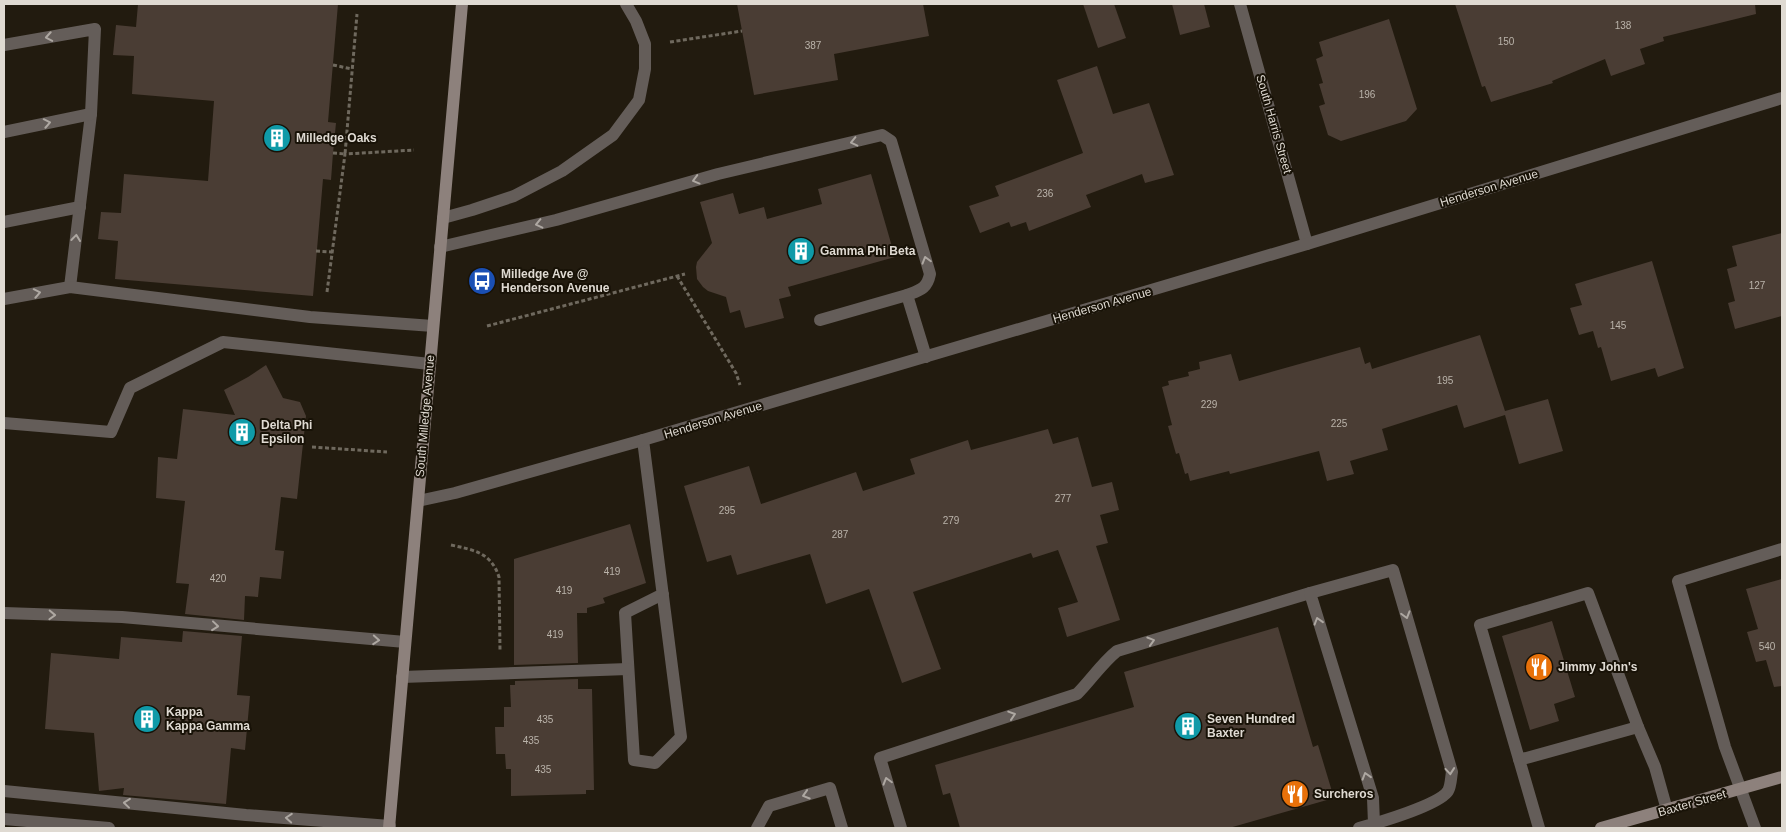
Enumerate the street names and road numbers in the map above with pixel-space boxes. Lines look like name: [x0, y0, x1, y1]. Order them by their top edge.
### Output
street label: South Harris Street: [1253, 73, 1295, 176]
street label: Henderson Avenue: [1438, 166, 1540, 210]
street label: Henderson Avenue: [1051, 284, 1153, 326]
street label: South Milledge Avenue: [413, 354, 437, 478]
street label: Henderson Avenue: [662, 398, 764, 442]
street label: Baxter Street: [1656, 786, 1728, 819]

